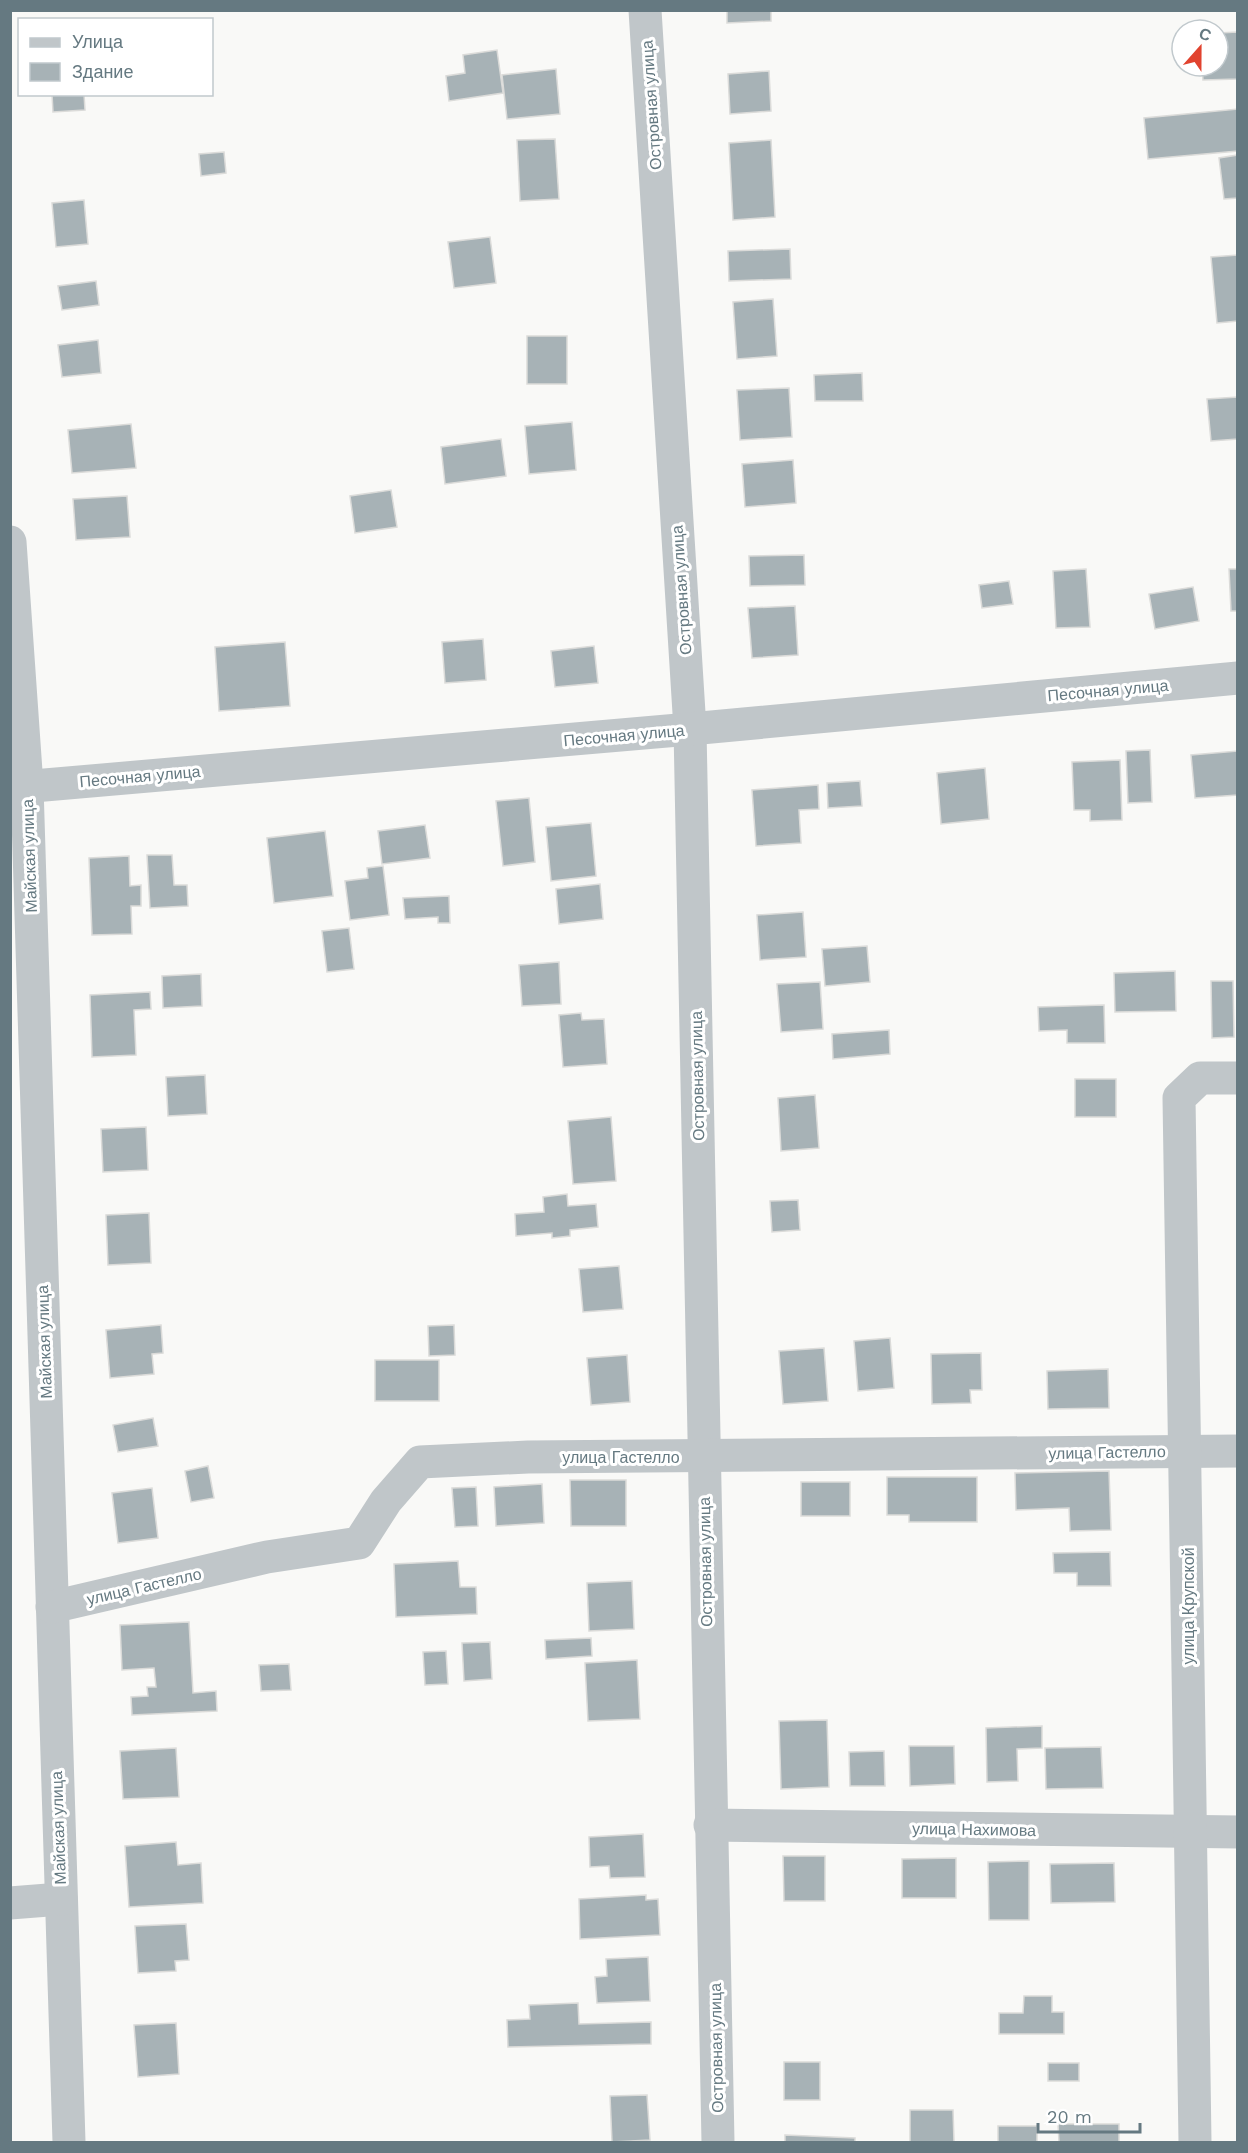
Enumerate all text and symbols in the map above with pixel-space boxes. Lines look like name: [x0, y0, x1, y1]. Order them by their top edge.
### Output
legend: [18, 18, 213, 96]
north arrow: [1170, 18, 1230, 78]
text: С: [1196, 24, 1214, 46]
text: Улица: [72, 31, 124, 52]
street label: Островная улица: [637, 39, 666, 170]
text: Здание: [72, 61, 133, 82]
street label: Островная улица: [667, 524, 696, 655]
street label: Песочная улица: [1047, 676, 1169, 705]
street label: Песочная улица: [563, 721, 685, 750]
street label: Песочная улица: [79, 762, 201, 791]
street label: Майская улица: [18, 799, 41, 913]
street label: Островная улица: [687, 1011, 708, 1141]
street label: Майская улица: [33, 1285, 56, 1399]
street label: улица Гастелло: [1048, 1442, 1166, 1463]
street label: улица Гастелло: [562, 1448, 680, 1467]
street label: Островная улица: [695, 1497, 716, 1627]
street label: улица Крупской: [1179, 1547, 1198, 1665]
street label: улица Гастелло: [85, 1564, 204, 1609]
street label: Майская улица: [47, 1771, 70, 1885]
street label: улица Нахимова: [912, 1819, 1036, 1840]
street label: Островная улица: [706, 1983, 727, 2113]
scale bar: [1038, 2096, 1140, 2134]
text: 20 m: [1047, 2106, 1092, 2127]

